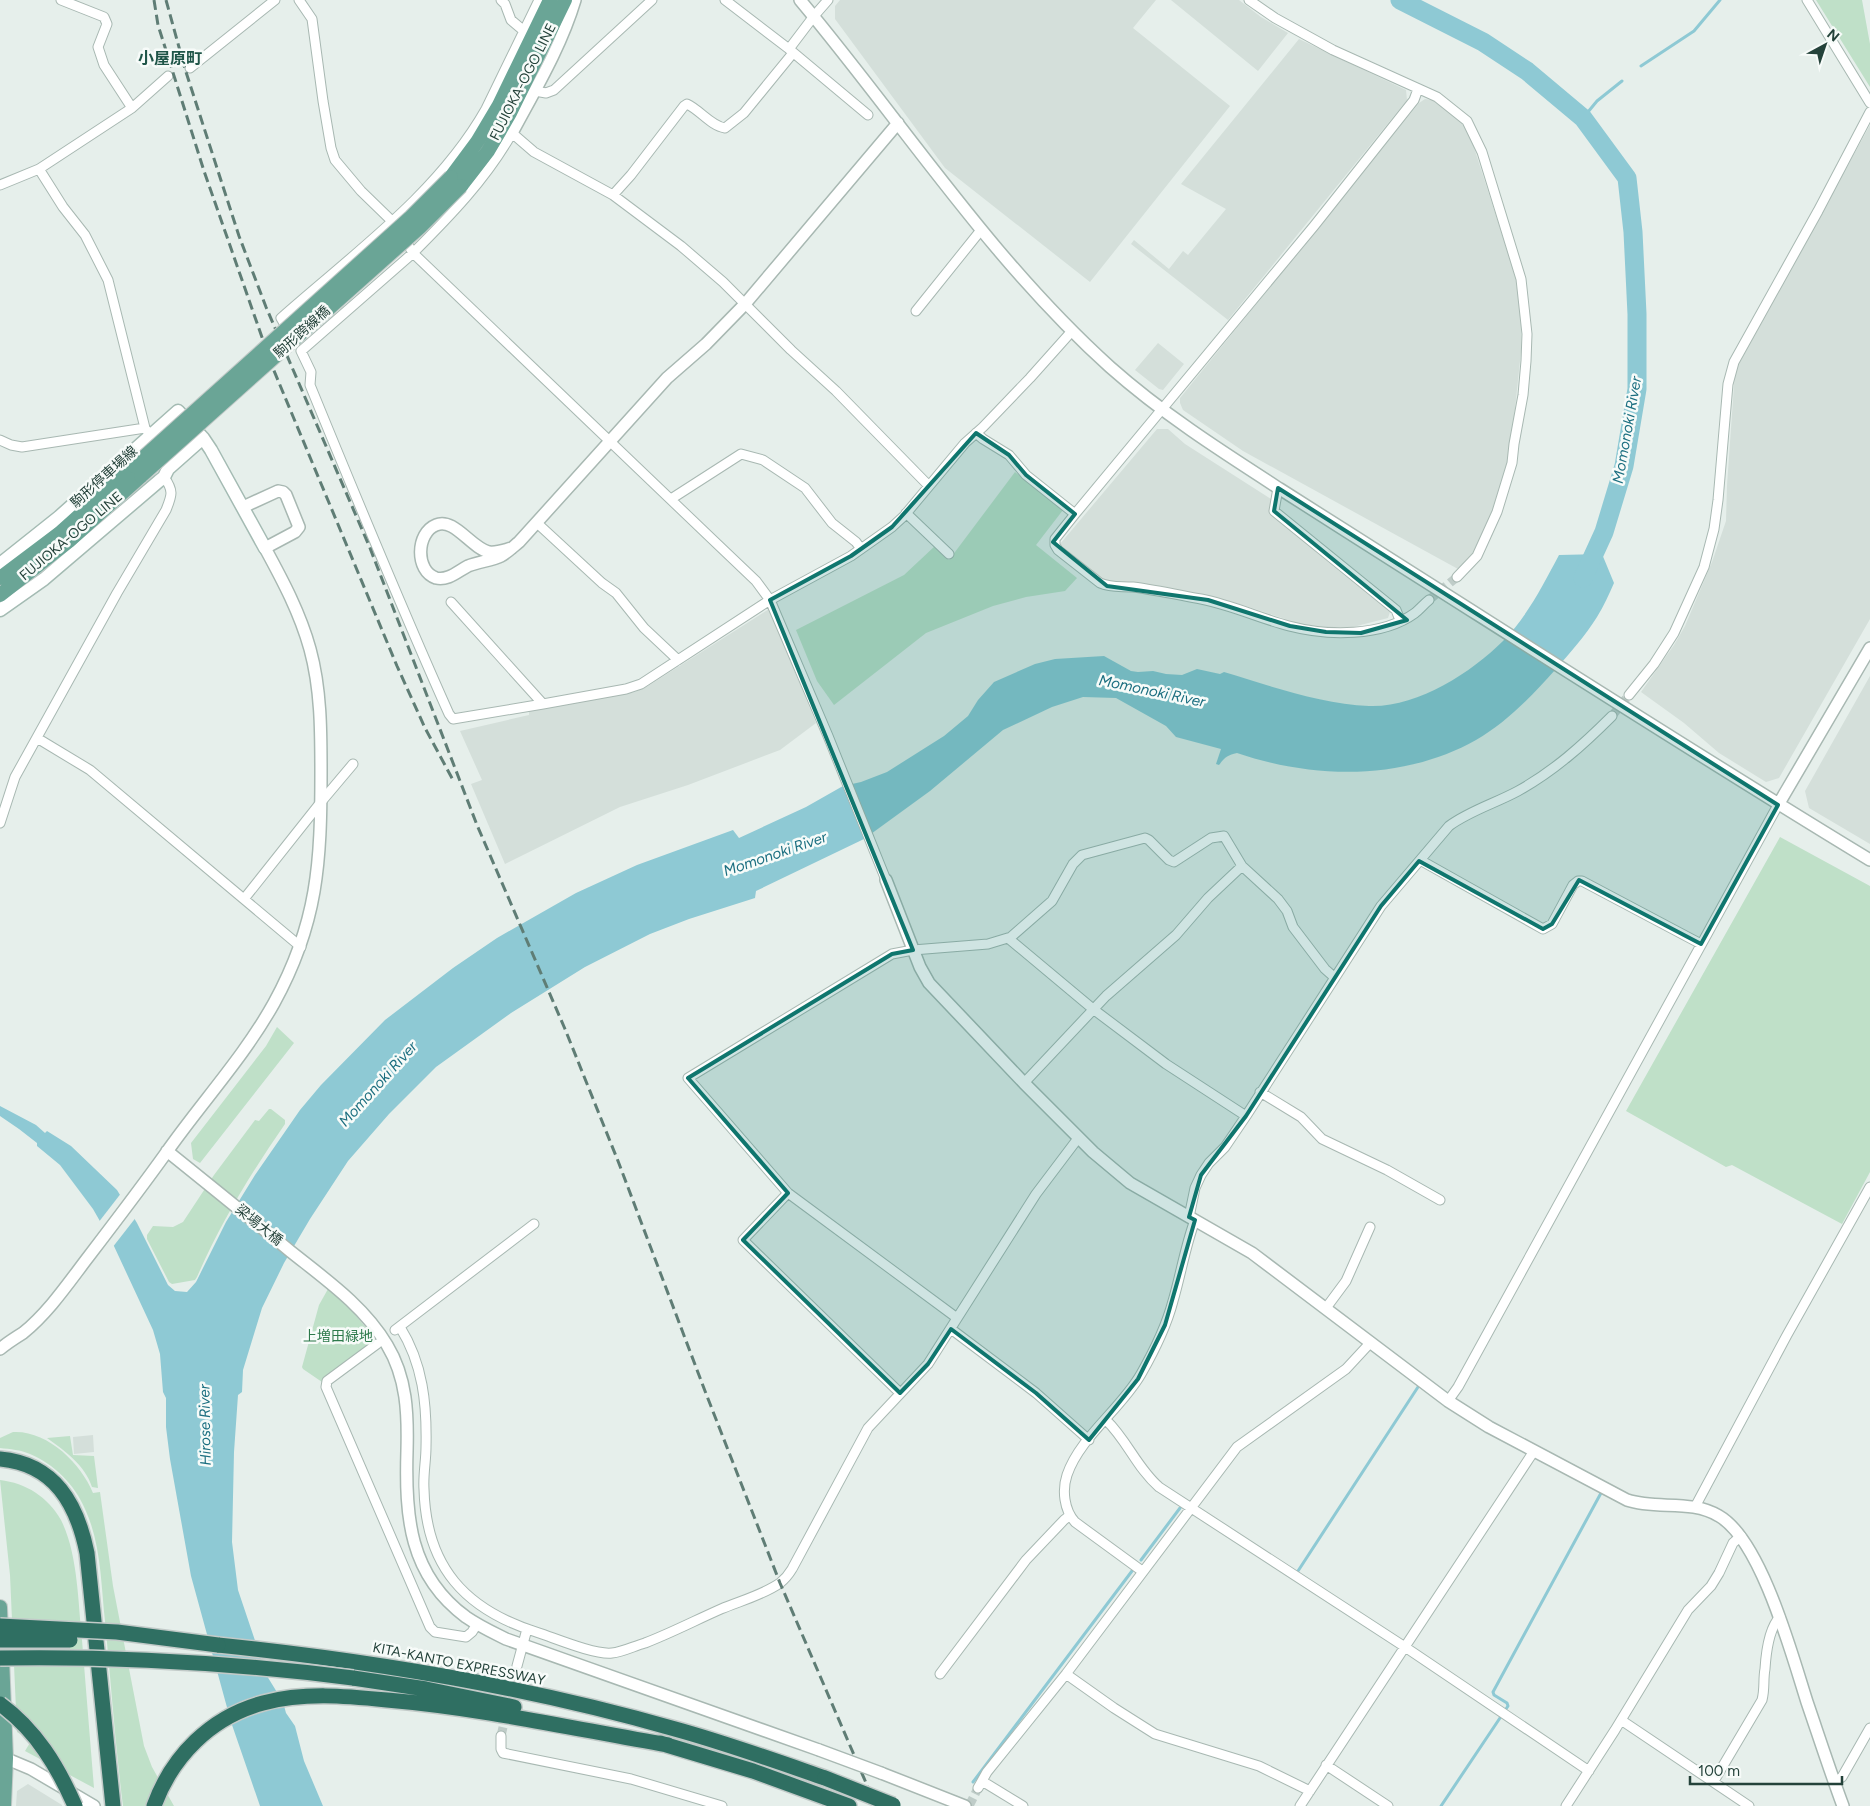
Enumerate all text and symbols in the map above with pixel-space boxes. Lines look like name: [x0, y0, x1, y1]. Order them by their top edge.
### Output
north arrow: [1800, 20, 1850, 70]
street label: FUJIOKA-OGO LINE: [486, 21, 560, 143]
text: N: [1823, 25, 1843, 45]
district label: 小屋原町: [138, 49, 202, 68]
street label: 駒形跨線橋: [270, 302, 334, 362]
water label: Momonoki River: [1609, 374, 1645, 485]
street label: 駒形停車場線: [67, 443, 141, 511]
street label: FUJIOKA-OGO LINE: [16, 488, 126, 584]
water label: Momonoki River: [1097, 671, 1208, 711]
water label: Momonoki River: [721, 828, 830, 880]
water label: Momonoki River: [335, 1037, 422, 1130]
street label: 梁場大橋: [232, 1201, 286, 1249]
park label: 上増田緑地: [303, 1328, 373, 1345]
water label: Hirose River: [195, 1383, 215, 1466]
street label: KITA-KANTO EXPRESSWAY: [371, 1639, 547, 1689]
scale bar: [1690, 1754, 1842, 1786]
text: 100 m: [1698, 1762, 1740, 1780]

